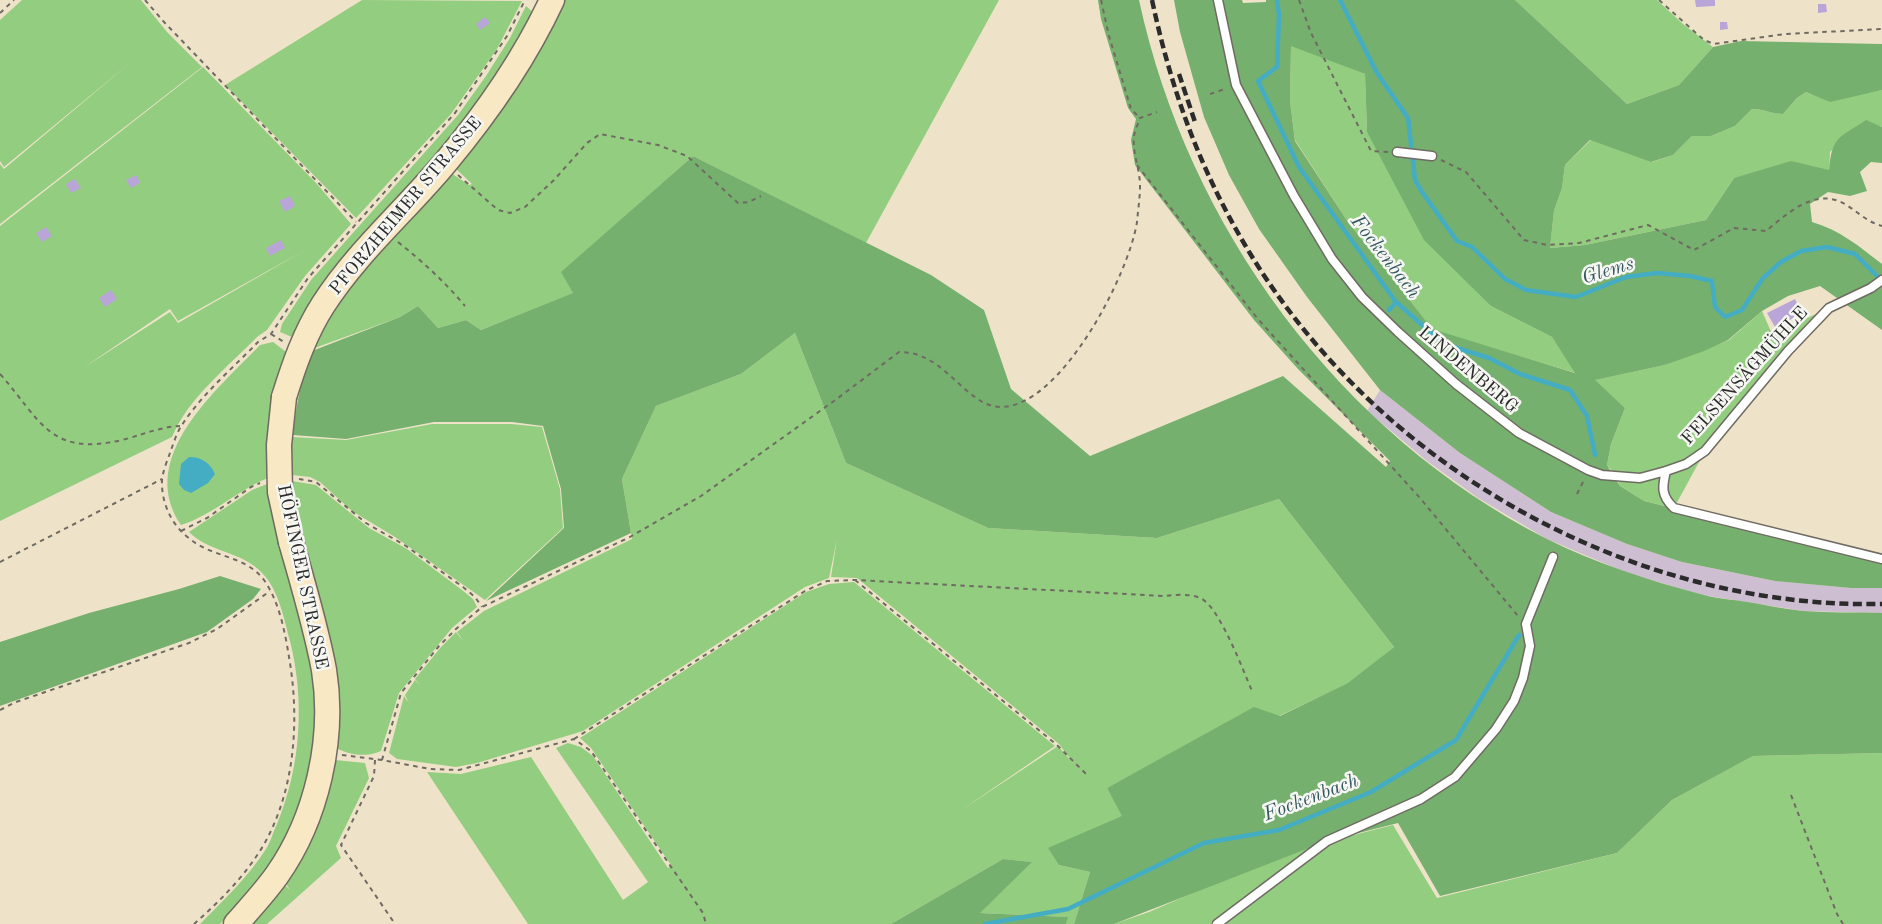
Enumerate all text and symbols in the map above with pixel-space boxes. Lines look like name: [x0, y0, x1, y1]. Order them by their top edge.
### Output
street label: PFORZHEIMER STRASSE: [325, 112, 487, 300]
water label: Fockenbach: [1345, 210, 1425, 304]
water label: Glems: [1579, 252, 1637, 290]
street label: FELSENSÄGMÜHLE: [1677, 302, 1813, 450]
street label: LINDENBERG: [1414, 322, 1522, 418]
street label: HÖFINGER STRASSE: [272, 483, 332, 671]
water label: Fockenbach: [1260, 769, 1362, 827]

